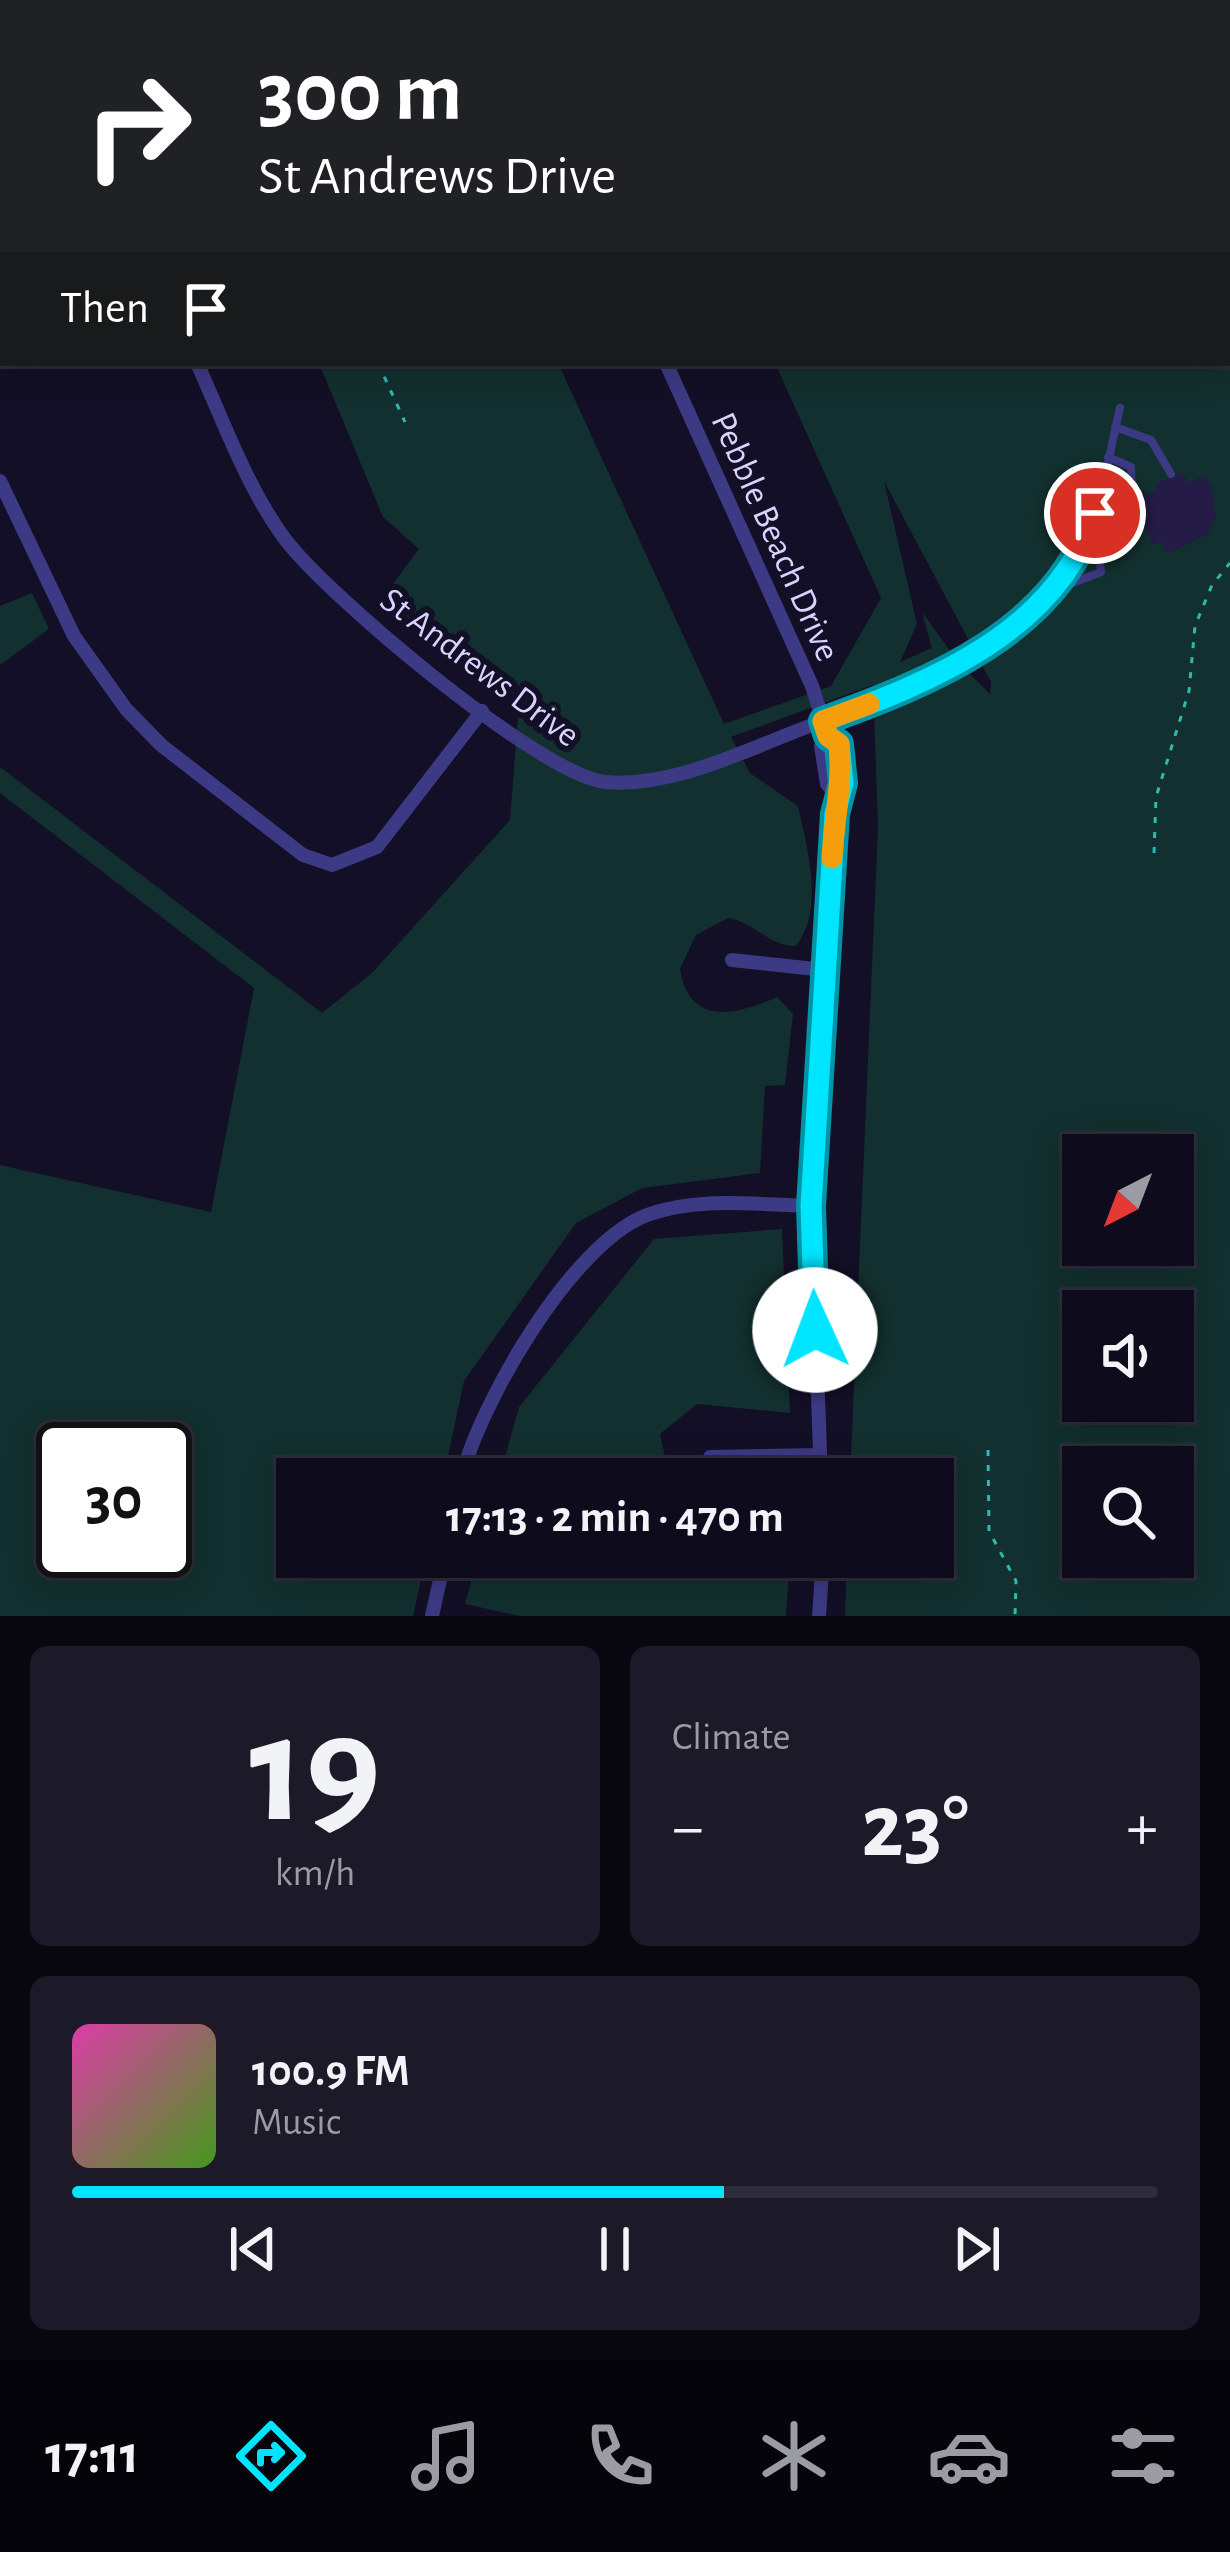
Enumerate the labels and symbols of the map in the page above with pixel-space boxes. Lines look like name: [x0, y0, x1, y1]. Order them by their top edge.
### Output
street label: Pebble Beach Drive: [704, 407, 846, 666]
pin: [1044, 462, 1146, 564]
street label: St Andrews Drive: [374, 581, 586, 754]
north arrow: [1062, 1134, 1194, 1266]
position arrow: [752, 1267, 878, 1393]
speed limit sign: 30: [36, 1422, 192, 1578]

